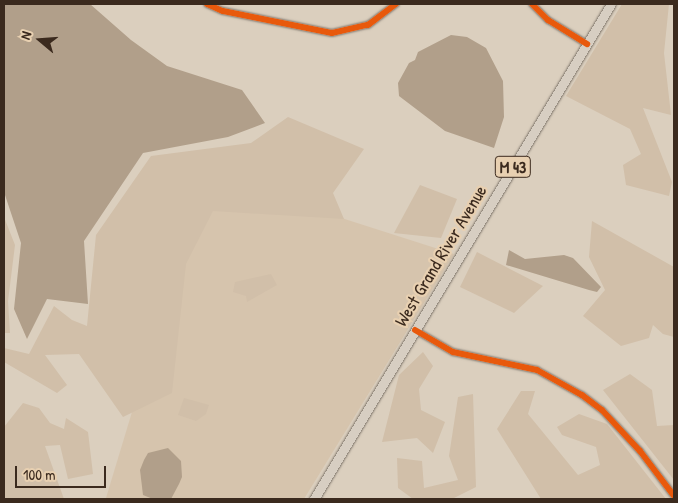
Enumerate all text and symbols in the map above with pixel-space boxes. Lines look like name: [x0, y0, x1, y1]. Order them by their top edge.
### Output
north arrow: [15, 15, 65, 65]
text: N: [15, 29, 35, 42]
road number: M 43: [494, 154, 532, 180]
street label: West Grand River Avenue: [390, 182, 492, 330]
scale bar: [18, 456, 109, 488]
text: 100 m: [23, 464, 56, 485]

